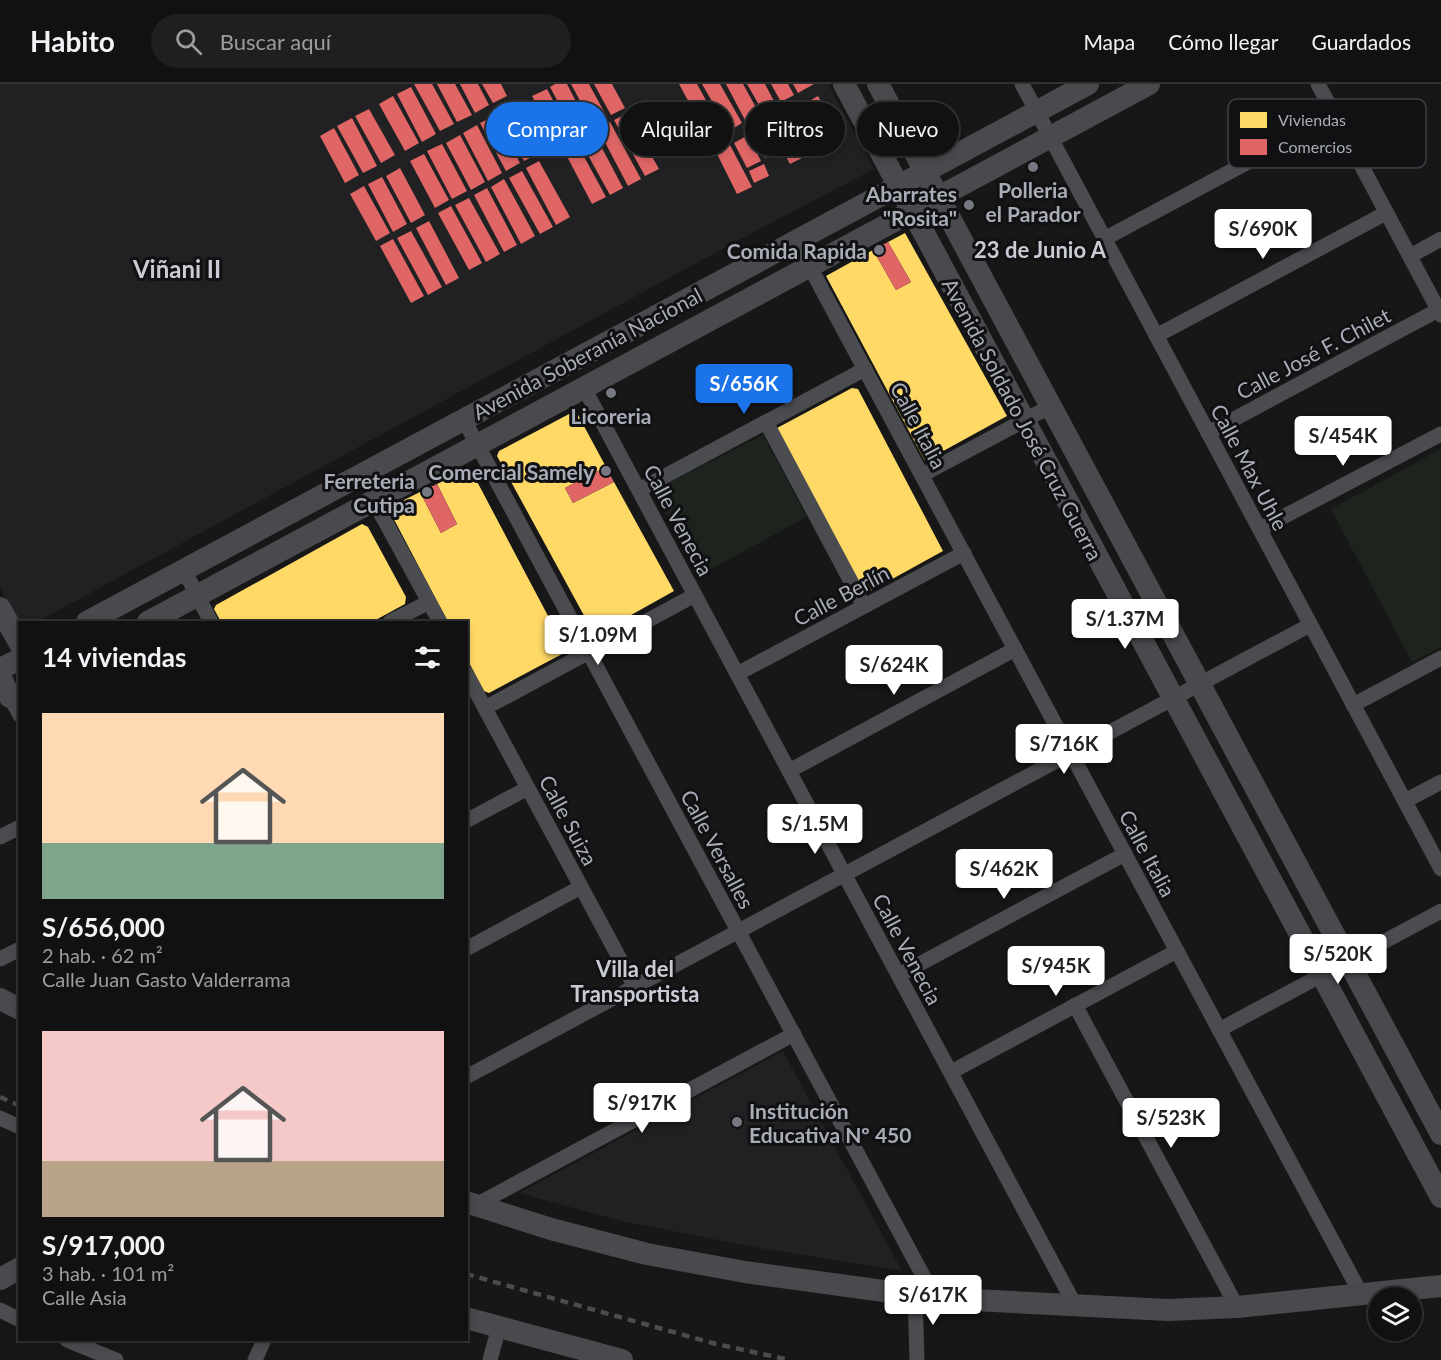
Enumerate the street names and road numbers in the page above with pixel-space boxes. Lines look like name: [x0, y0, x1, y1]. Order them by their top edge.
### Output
street label: Avenida Soldado José Cruz Guerra: [938, 274, 1108, 564]
street label: Avenida Soberanía Nacional: [468, 282, 706, 424]
street label: Calle José F. Chilet: [1232, 302, 1395, 404]
street label: Calle Italia: [886, 377, 952, 473]
street label: Calle Max Uhle: [1206, 400, 1294, 534]
street label: Calle Venecia: [639, 460, 719, 580]
street label: Calle Berlín: [789, 559, 893, 631]
street label: Calle Suiza: [535, 771, 603, 869]
street label: Calle Versalles: [676, 785, 760, 913]
street label: Calle Italia: [1115, 805, 1181, 901]
street label: Calle Venecia: [868, 889, 948, 1009]

